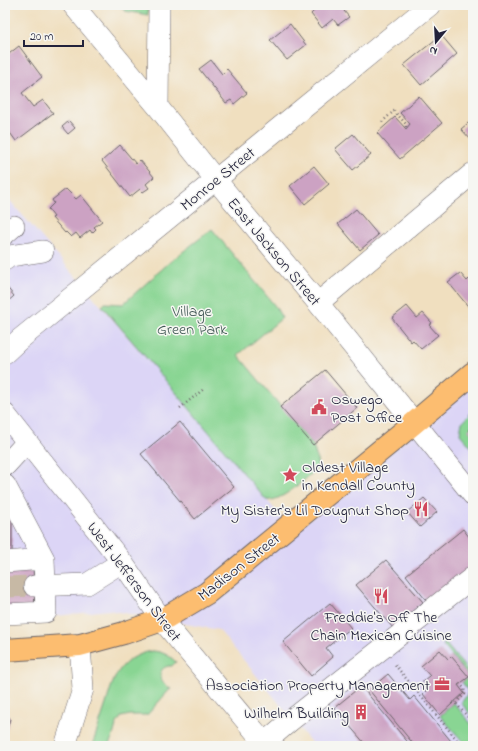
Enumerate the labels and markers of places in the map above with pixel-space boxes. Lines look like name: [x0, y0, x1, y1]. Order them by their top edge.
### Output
place label: Oswego Post Office: [331, 388, 403, 430]
public building icon: Oswego Post Office: [310, 398, 328, 416]
place label: Oldest Village in Kendall County: [302, 456, 415, 498]
place icon: Oldest Village in Kendall County: [281, 466, 299, 484]
place label: My Sister's Lil Dougnut Shop: [221, 499, 409, 523]
restaurant icon: My Sister's Lil Dougnut Shop: [412, 500, 430, 518]
restaurant icon: Freddie's Off The Chain Mexican Cuisine: [372, 587, 390, 605]
place label: Freddie's Off The Chain Mexican Cuisine: [310, 606, 452, 648]
place label: Association Property Management: [206, 674, 431, 698]
office icon: Association Property Management: [433, 675, 451, 693]
place label: Wilhelm Building: [244, 702, 349, 726]
building icon: Wilhelm Building: [352, 703, 370, 721]

